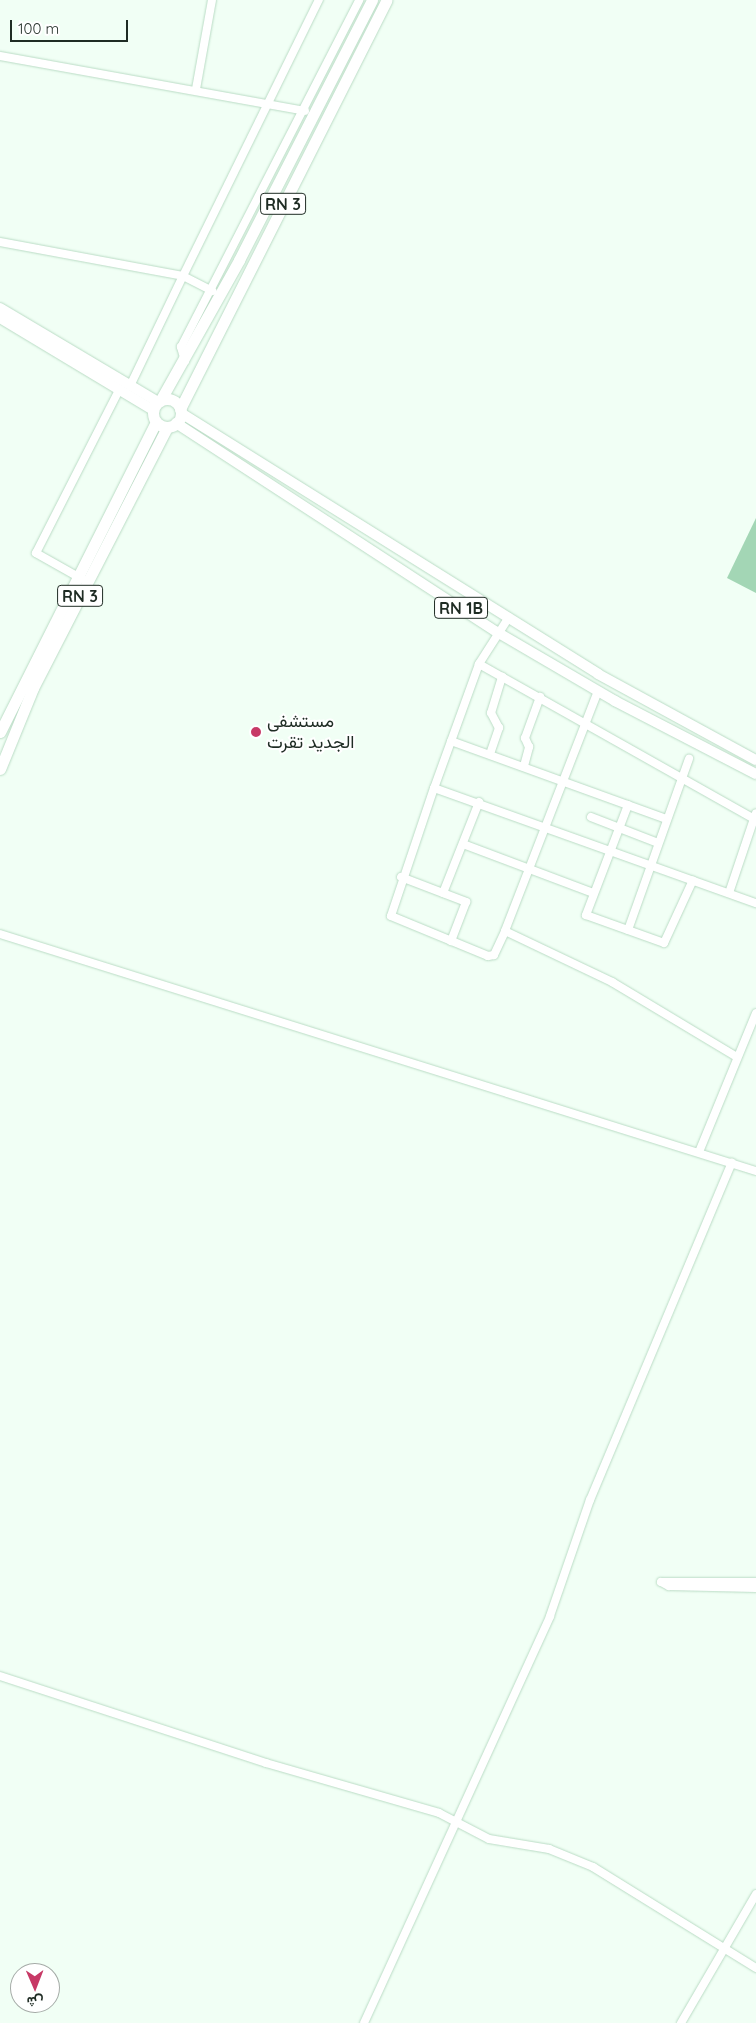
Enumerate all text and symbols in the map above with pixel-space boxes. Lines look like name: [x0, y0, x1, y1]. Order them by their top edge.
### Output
scale bar: [12, 10, 130, 42]
text: 100 m: [18, 19, 59, 38]
road number: RN 3: [259, 190, 307, 218]
road number: RN 3: [56, 582, 104, 610]
road number: RN 1B: [434, 594, 488, 622]
place label: مستشفى الجديد تقرت: [267, 711, 354, 754]
marker: مستشفى الجديد تقرت: [249, 725, 263, 739]
north arrow: [10, 1963, 60, 2013]
text: ش: [27, 1993, 44, 2011]

